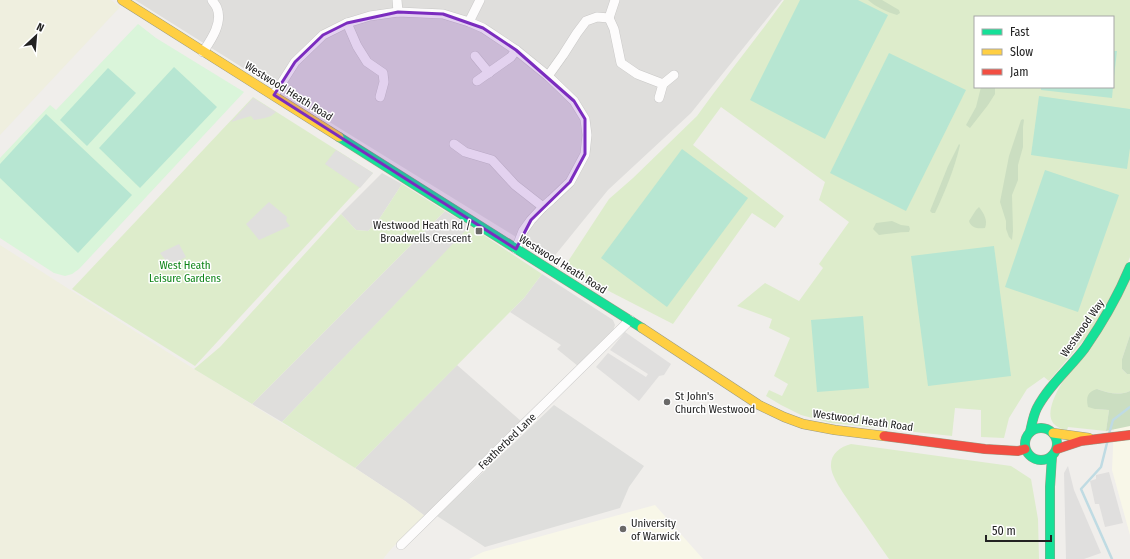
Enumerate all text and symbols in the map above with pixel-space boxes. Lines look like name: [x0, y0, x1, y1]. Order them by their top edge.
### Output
north arrow: [16, 16, 56, 56]
legend: [974, 16, 1114, 88]
text: N: [34, 20, 46, 35]
text: Fast: [1010, 25, 1029, 39]
text: Slow: [1010, 45, 1033, 59]
street label: Westwood Heath Road: [242, 59, 335, 124]
text: Jam: [1010, 65, 1028, 79]
place label: Westwood Heath Rd / Broadwells Crescent: [373, 219, 471, 245]
marker: Westwood Heath Rd / Broadwells Crescent: [474, 226, 484, 236]
street label: Westwood Heath Road: [516, 232, 609, 297]
park label: West Heath Leisure Gardens: [149, 259, 221, 285]
street label: Westwood Way: [1058, 297, 1107, 360]
place label: St John's Church Westwood: [675, 390, 755, 416]
marker: St John's Church Westwood: [662, 397, 672, 407]
street label: Westwood Heath Road: [812, 407, 914, 434]
street label: Featherbed Lane: [476, 411, 539, 472]
place label: University of Warwick: [631, 517, 681, 543]
scale bar: [986, 517, 1051, 543]
marker: University of Warwick: [618, 524, 628, 534]
text: 50 m: [992, 524, 1016, 538]

